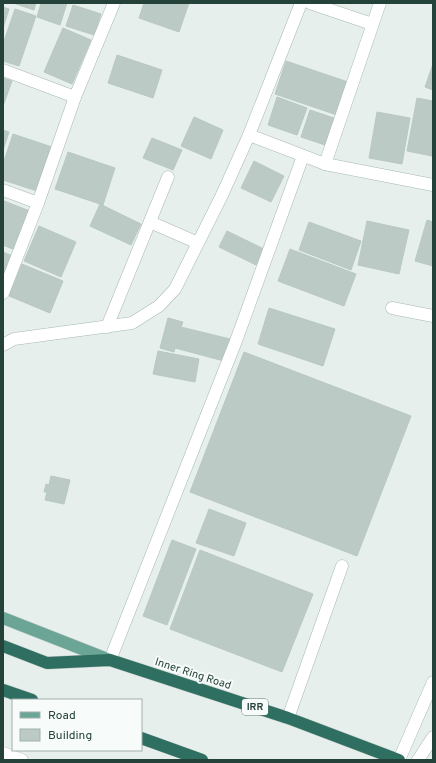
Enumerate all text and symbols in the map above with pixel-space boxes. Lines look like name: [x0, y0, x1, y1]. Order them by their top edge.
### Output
street label: Inner Ring Road: [153, 655, 233, 693]
legend: [12, 699, 142, 751]
road number: IRR: [242, 699, 268, 715]
text: Road: [48, 708, 76, 724]
text: Building: [48, 728, 92, 744]

